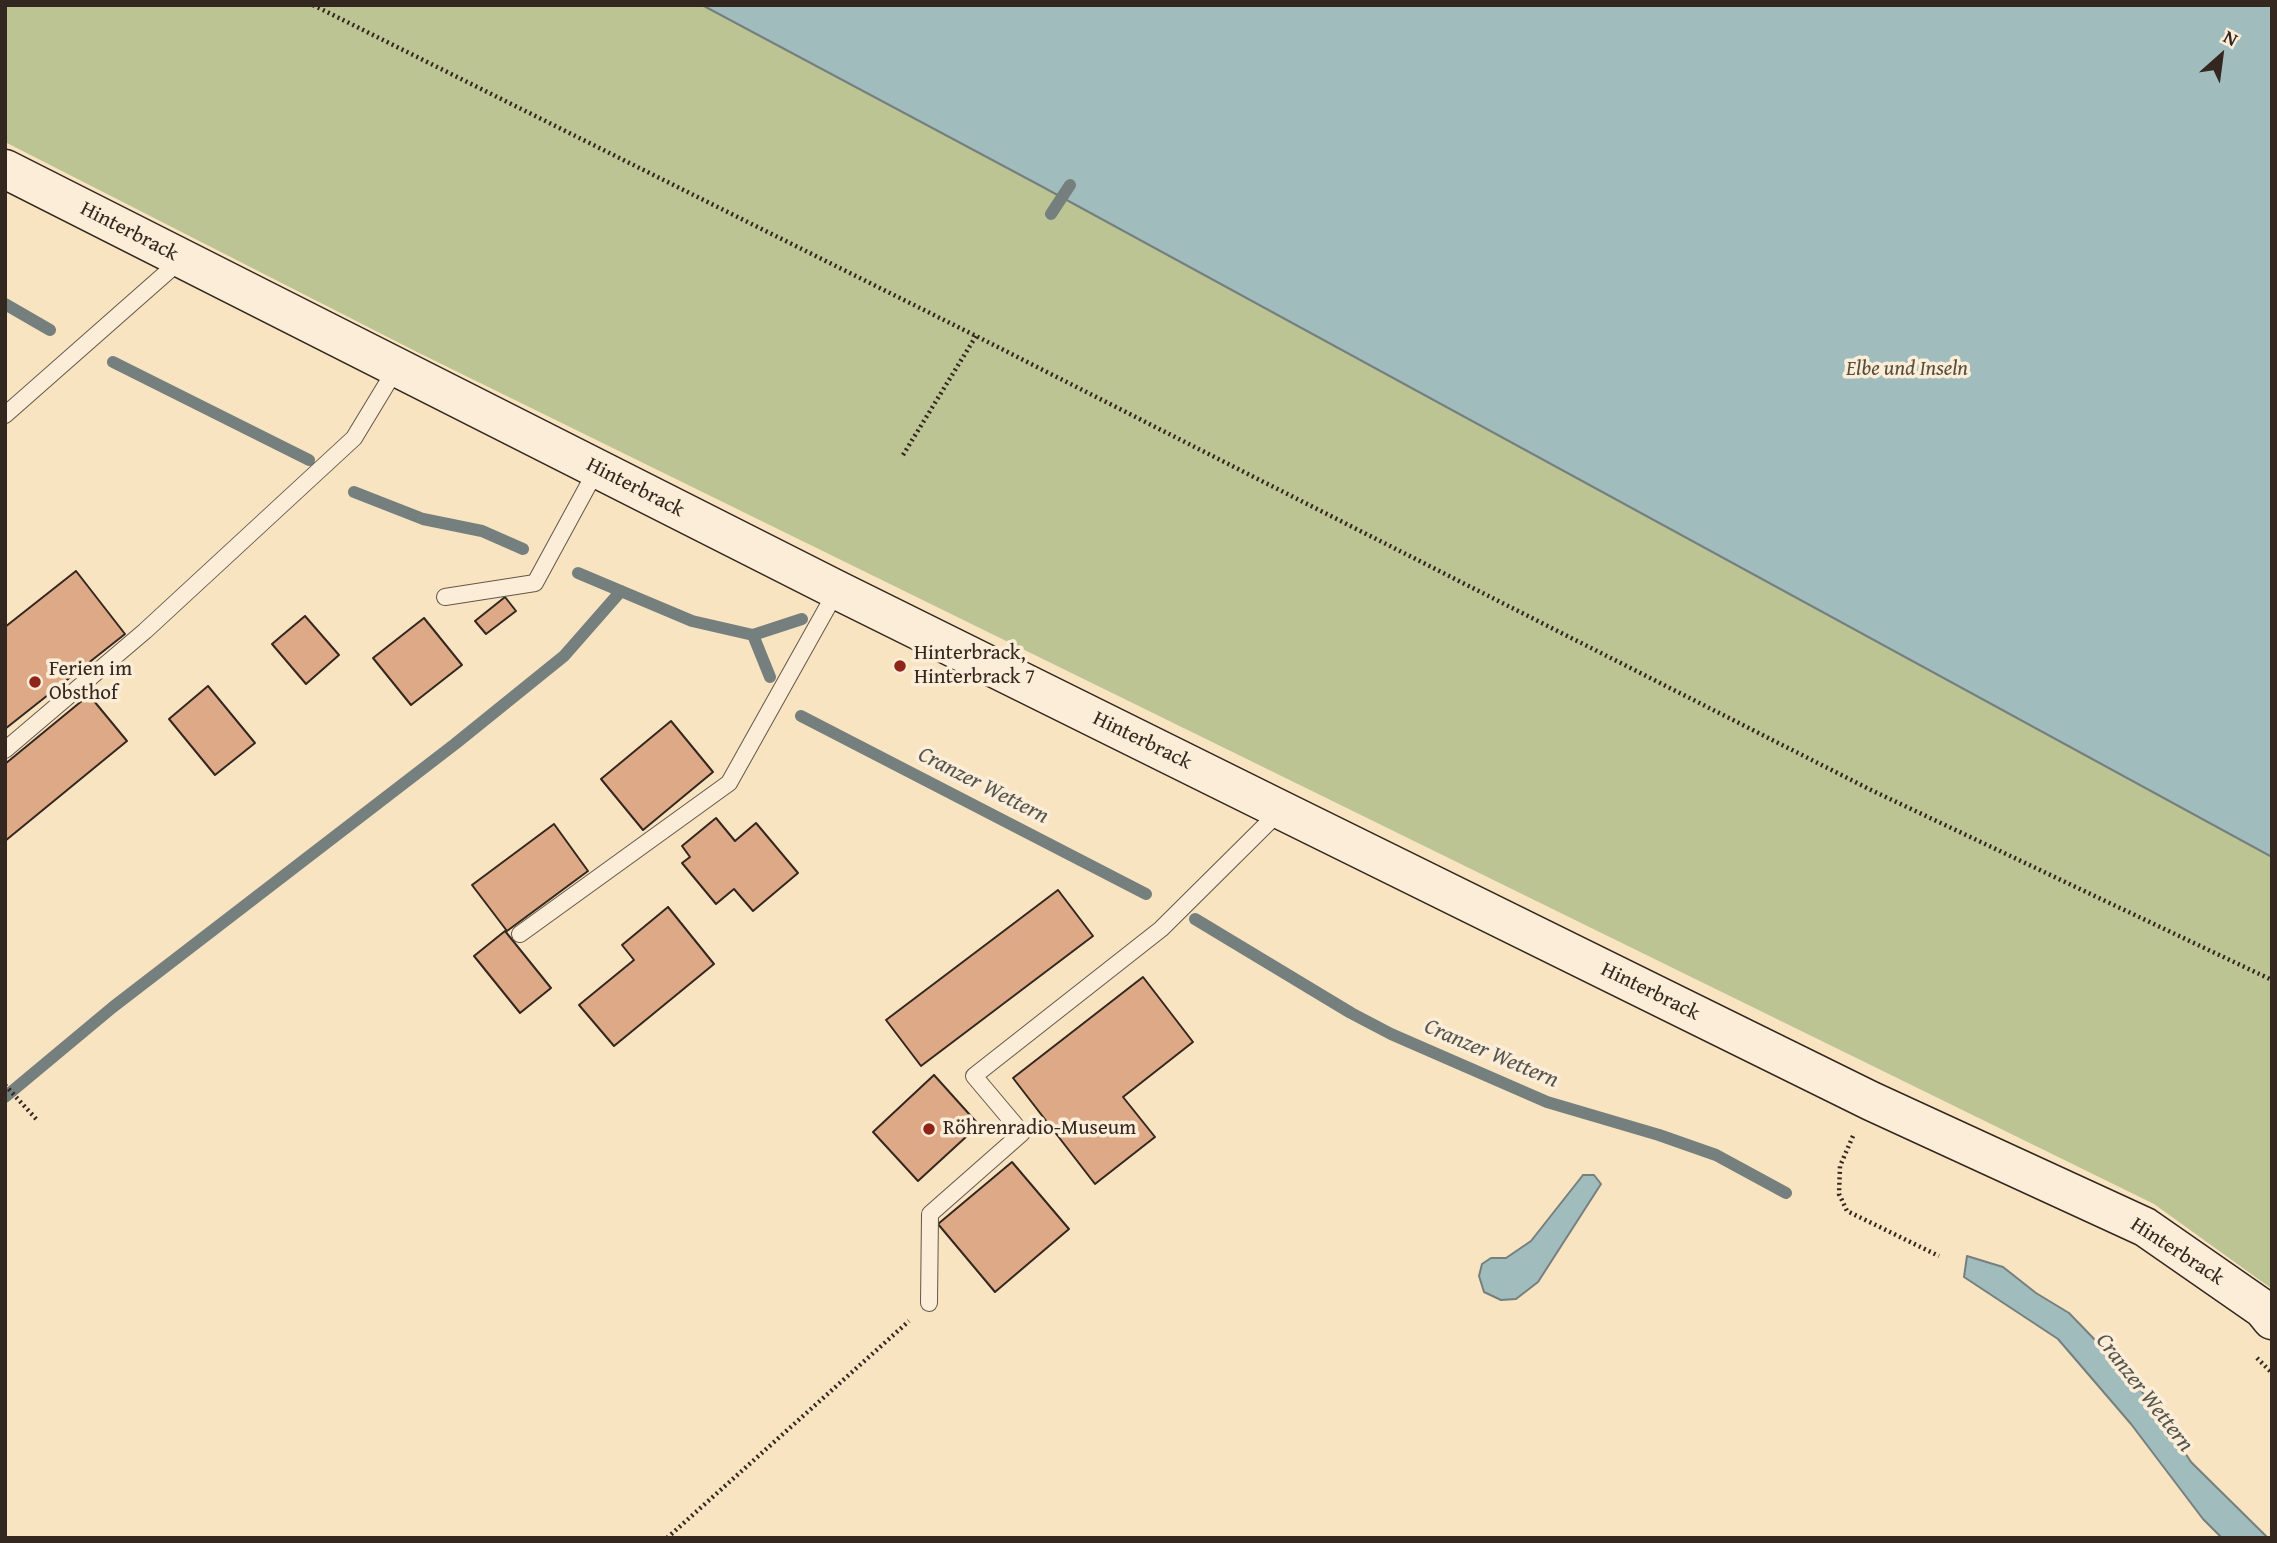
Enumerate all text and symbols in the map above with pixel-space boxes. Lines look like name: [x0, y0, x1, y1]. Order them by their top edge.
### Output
north arrow: [2186, 21, 2256, 91]
text: N: [2219, 22, 2243, 53]
street label: Hinterbrack: [76, 197, 182, 267]
park label: Elbe und Inseln: [1846, 357, 1968, 383]
street label: Hinterbrack: [582, 453, 688, 523]
place label: Hinterbrack, Hinterbrack 7: [914, 641, 1035, 691]
place label: Ferien im Obsthof: [49, 657, 132, 707]
marker: Hinterbrack, Hinterbrack 7: [892, 658, 908, 674]
marker: Ferien im Obsthof: [27, 674, 43, 690]
street label: Hinterbrack: [1089, 706, 1195, 776]
water label: Cranzer Wettern: [913, 741, 1053, 831]
street label: Hinterbrack: [1597, 957, 1703, 1027]
water label: Cranzer Wettern: [1420, 1013, 1562, 1095]
place label: Röhrenradio-Museum: [943, 1116, 1136, 1142]
marker: Röhrenradio-Museum: [921, 1121, 937, 1137]
street label: Hinterbrack: [2126, 1212, 2228, 1292]
water label: Cranzer Wettern: [2089, 1328, 2199, 1458]

